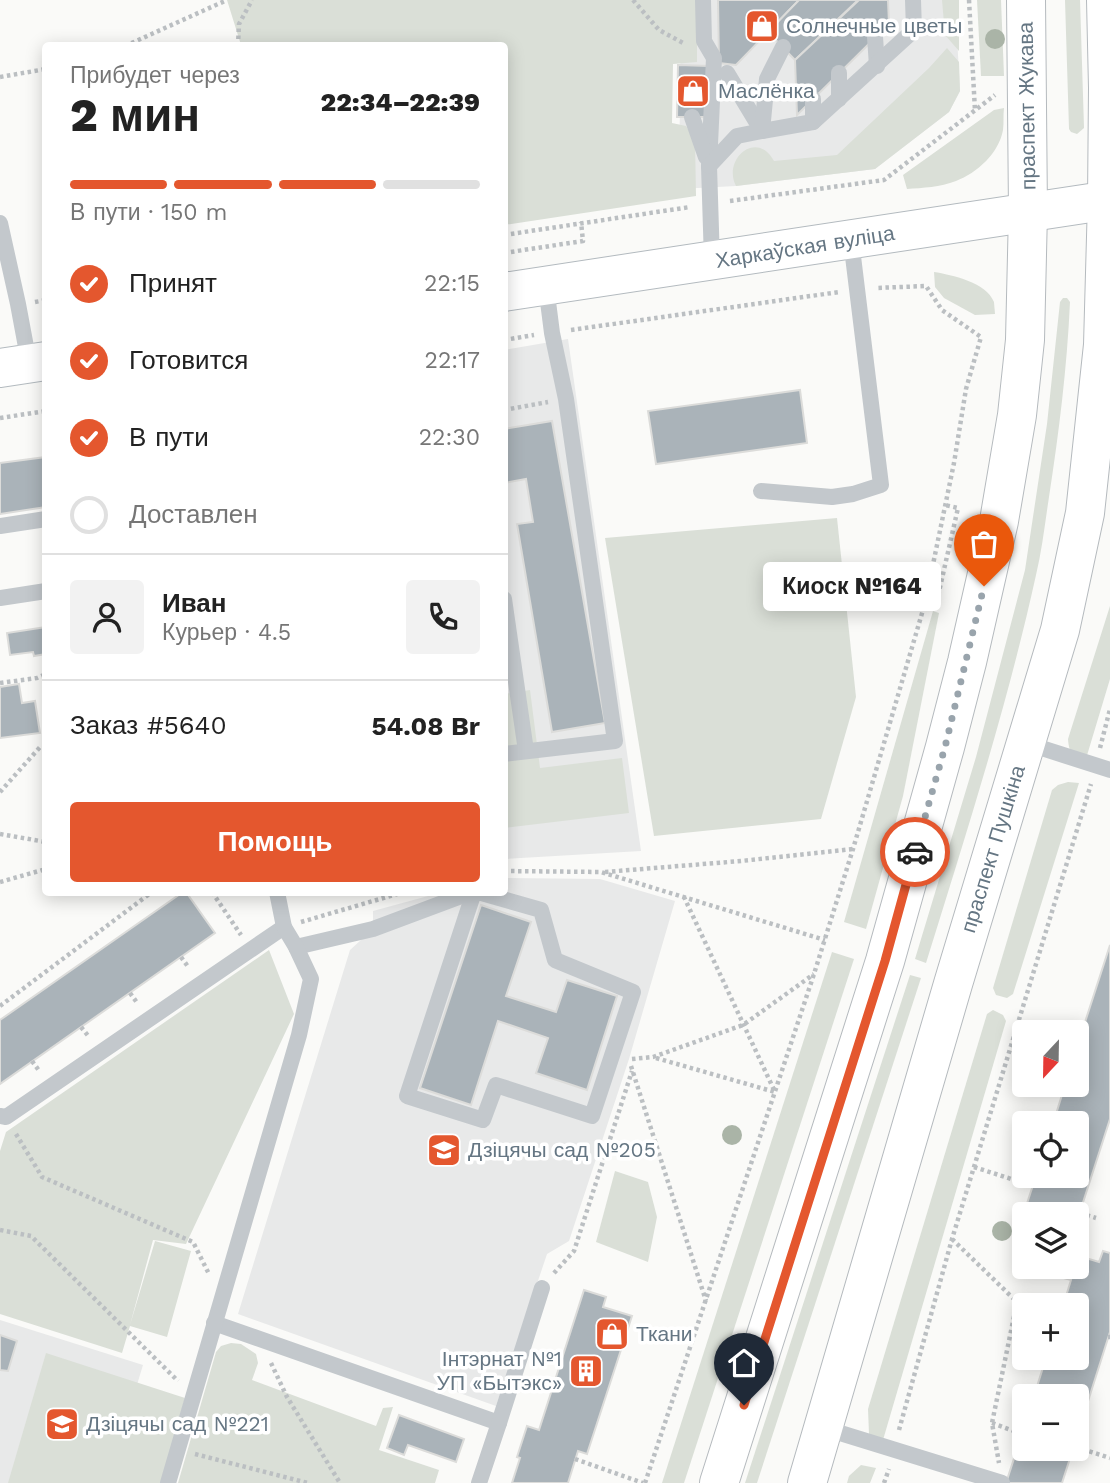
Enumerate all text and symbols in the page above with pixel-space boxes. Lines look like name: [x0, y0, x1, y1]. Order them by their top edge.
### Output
shop icon: Солнечные цветы: [743, 7, 781, 45]
place label: Солнечные цветы: [786, 13, 962, 38]
street label: праспект Жукава: [1013, 21, 1040, 190]
text: Прибудет через: [70, 62, 240, 89]
shop icon: Маслёнка: [674, 72, 712, 110]
place label: Маслёнка: [718, 78, 815, 103]
text: 22:34–22:39: [321, 87, 480, 117]
text: 2 мин: [70, 88, 200, 142]
text: В пути · 150 m: [70, 199, 227, 226]
street label: Харкаўская вуліца: [714, 220, 897, 273]
icon: check: [70, 265, 108, 303]
text: Принят: [129, 268, 217, 298]
text: 22:15: [424, 270, 480, 297]
icon: check: [70, 342, 108, 380]
text: Готовится: [129, 345, 248, 375]
text: 22:17: [425, 347, 480, 374]
icon: check: [70, 419, 108, 457]
text: В пути: [129, 422, 209, 452]
text: 22:30: [419, 424, 480, 451]
text: Доставлен: [129, 499, 258, 529]
pin: [954, 514, 1014, 586]
icon: bag: [965, 525, 1003, 563]
callout: Киоск №164: [764, 562, 942, 610]
text: Киоск №164: [782, 573, 922, 600]
button: person: [70, 580, 144, 654]
button: phone: [406, 580, 480, 654]
text: Иван: [162, 588, 227, 618]
text: Курьер · 4.5: [162, 619, 291, 646]
text: Заказ #5640: [70, 710, 227, 740]
text: 54.08 Br: [371, 711, 480, 741]
street label: праспект Пушкіна: [955, 762, 1030, 936]
button: Помощь: [70, 802, 480, 882]
courier: [880, 817, 950, 887]
icon: car: [896, 833, 934, 871]
north arrow: [1012, 1020, 1088, 1097]
map controls: [1012, 1020, 1089, 1461]
button: locate: [1012, 1111, 1089, 1188]
school or university icon: Дзіцячы сад №205: [425, 1131, 463, 1169]
place label: Дзіцячы сад №205: [468, 1137, 656, 1162]
button: layers: [1012, 1202, 1089, 1279]
button: +: [1012, 1293, 1089, 1370]
shop icon: Ткани: [593, 1315, 631, 1353]
place label: Ткани: [636, 1321, 693, 1346]
pin: [714, 1333, 774, 1405]
icon: home: [725, 1344, 763, 1382]
place label: Інтэрнат №1 УП «Бытэкс»: [437, 1346, 562, 1395]
building icon: Інтэрнат №1 УП «Бытэкс»: [567, 1352, 605, 1390]
button: −: [1012, 1384, 1089, 1461]
school or university icon: Дзіцячы сад №221: [43, 1405, 81, 1443]
place label: Дзіцячы сад №221: [86, 1411, 269, 1436]

